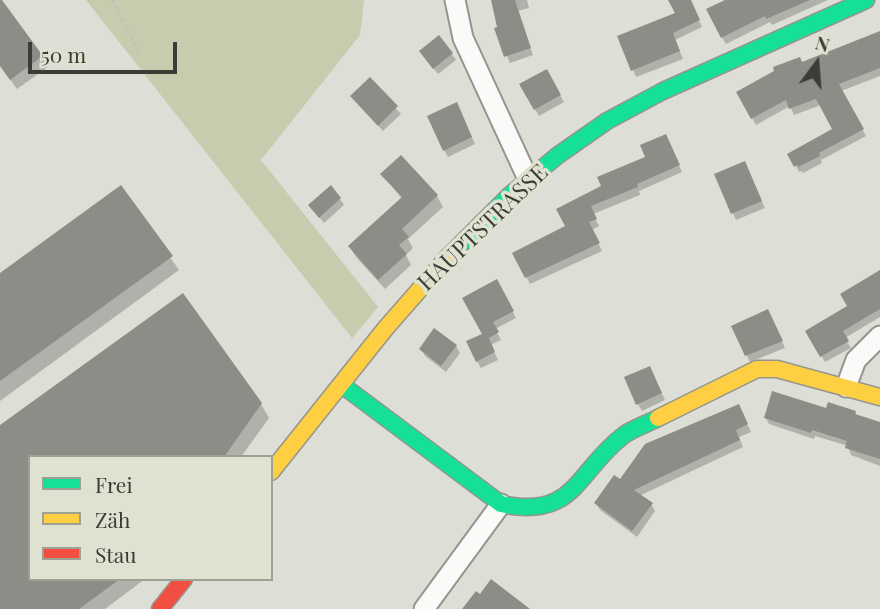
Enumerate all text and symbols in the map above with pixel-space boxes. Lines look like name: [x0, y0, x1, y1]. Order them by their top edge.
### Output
scale bar: [32, 28, 180, 72]
north arrow: [782, 28, 852, 98]
text: N: [813, 28, 833, 57]
text: 50 m: [41, 40, 86, 68]
street label: HAUPTSTRASSE: [412, 159, 554, 297]
legend: [28, 455, 273, 581]
text: Frei: [95, 470, 133, 498]
text: Zäh: [95, 505, 130, 533]
text: Stau: [95, 540, 136, 568]

